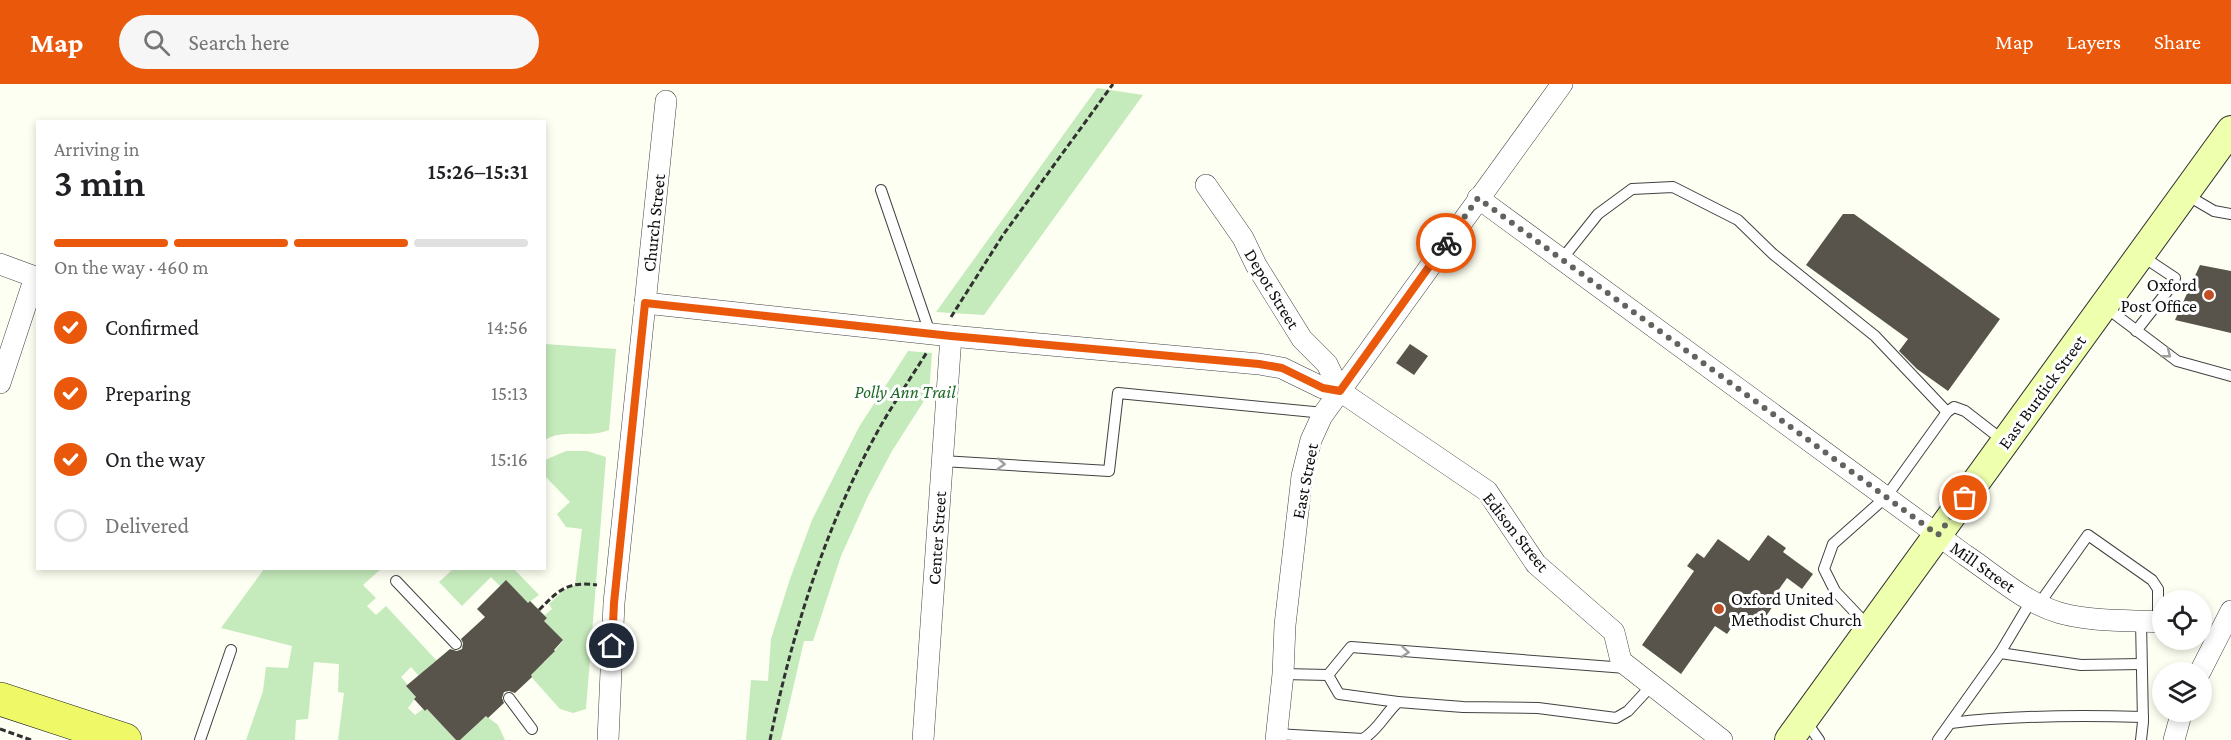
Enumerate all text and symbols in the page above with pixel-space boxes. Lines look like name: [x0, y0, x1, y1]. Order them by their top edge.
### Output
search box: [119, 15, 539, 69]
icon: search: [140, 26, 173, 59]
text: Map: [30, 27, 83, 58]
text: Search here: [188, 30, 289, 55]
text: Map: [1995, 30, 2034, 54]
text: Layers: [2067, 30, 2121, 54]
text: Share: [2154, 30, 2201, 54]
text: Arriving in: [54, 138, 139, 160]
text: 15:26–15:31: [428, 159, 528, 184]
text: 3 min: [54, 161, 145, 204]
street label: Church Street: [639, 172, 669, 273]
courier: [1416, 213, 1476, 273]
icon: bike: [1430, 227, 1463, 260]
street label: Depot Street: [1240, 245, 1304, 334]
text: On the way · 460 m: [54, 256, 209, 278]
place label: Oxford Post Office: [2121, 275, 2198, 316]
marker: Oxford Post Office: [2202, 288, 2216, 302]
icon: check: [54, 311, 87, 344]
text: Confirmed: [105, 315, 199, 340]
text: 14:56: [487, 316, 528, 338]
street label: East Burdick Street: [1994, 330, 2091, 453]
one-way arrow: [2161, 346, 2172, 357]
icon: check: [54, 377, 87, 410]
text: Preparing: [105, 381, 191, 406]
text: 15:13: [491, 382, 528, 404]
park label: Polly Ann Trail: [854, 382, 956, 402]
street label: East Street: [1288, 440, 1322, 521]
icon: check: [54, 443, 87, 476]
text: On the way: [105, 447, 205, 472]
text: 15:16: [491, 448, 528, 470]
one-way arrow: [996, 458, 1005, 471]
pin: [1939, 472, 1990, 523]
icon: bag: [1948, 481, 1981, 514]
street label: Edison Street: [1479, 488, 1554, 576]
street label: Center Street: [924, 489, 950, 585]
text: Delivered: [105, 513, 189, 538]
street label: Mill Street: [1947, 537, 2020, 597]
place label: Oxford United Methodist Church: [1731, 589, 1862, 630]
map controls: [2152, 590, 2212, 722]
button: locate: [2152, 590, 2212, 650]
marker: Oxford United Methodist Church: [1712, 602, 1726, 616]
pin: [586, 620, 637, 671]
icon: home: [595, 629, 628, 662]
one-way arrow: [1401, 645, 1410, 658]
button: layers: [2152, 662, 2212, 722]

